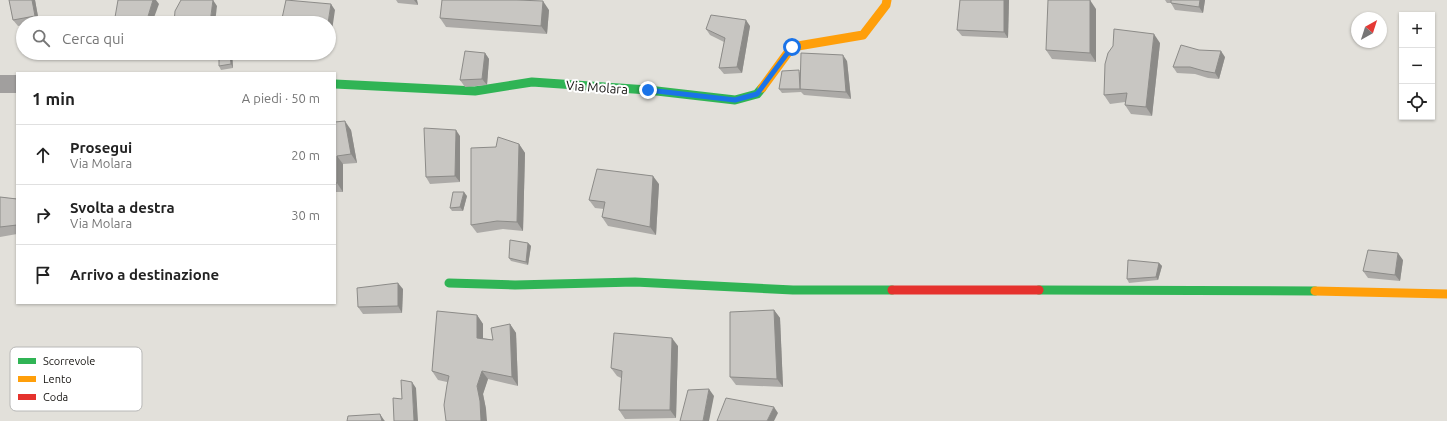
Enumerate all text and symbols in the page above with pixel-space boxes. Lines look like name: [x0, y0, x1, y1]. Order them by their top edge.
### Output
north arrow: [1351, 12, 1387, 48]
map controls: [1399, 12, 1435, 120]
button: +: [1399, 12, 1435, 48]
search box: [16, 16, 336, 60]
icon: search: [30, 27, 52, 49]
text: Cerca qui: [62, 30, 124, 47]
route start: [783, 38, 801, 56]
button: −: [1399, 48, 1435, 84]
street label: Via Molara: [566, 78, 628, 96]
route end: [639, 81, 657, 99]
button: locate: [1399, 84, 1435, 120]
text: 1 min: [32, 89, 75, 108]
text: A piedi · 50 m: [242, 91, 320, 105]
text: Prosegui: [70, 139, 132, 156]
icon: ahead: [32, 144, 54, 166]
text: 20 m: [291, 148, 320, 162]
text: Via Molara: [70, 156, 132, 170]
text: Svolta a destra: [70, 199, 175, 216]
icon: right: [32, 204, 54, 226]
text: 30 m: [291, 208, 320, 222]
text: Via Molara: [70, 216, 132, 230]
icon: arrive: [32, 264, 54, 286]
text: Arrivo a destinazione: [70, 266, 219, 283]
legend: [10, 347, 142, 411]
text: Scorrevole: [43, 355, 95, 367]
text: Lento: [43, 373, 72, 385]
text: Coda: [43, 391, 68, 403]

